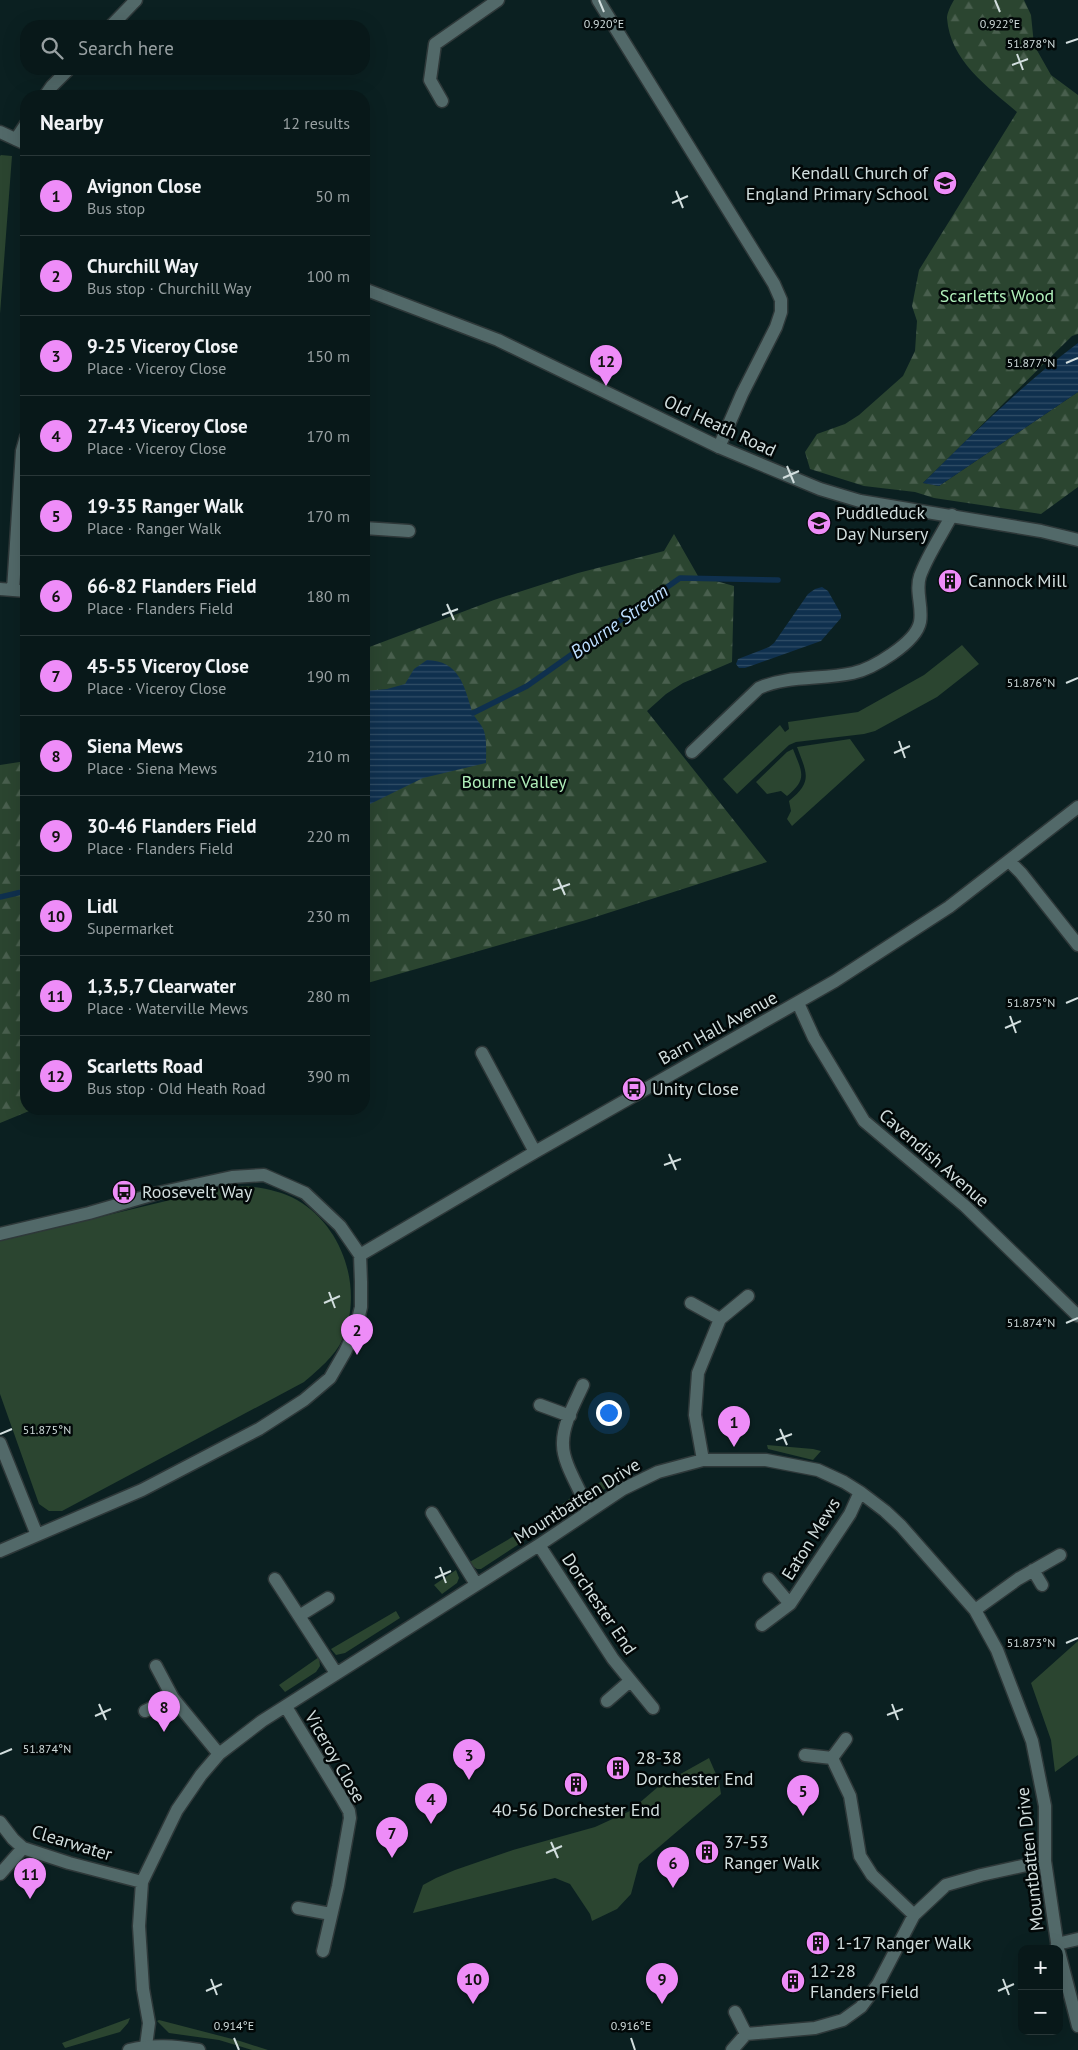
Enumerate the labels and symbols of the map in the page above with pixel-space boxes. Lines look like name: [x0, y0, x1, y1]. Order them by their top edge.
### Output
text: 0.920°E: [584, 16, 624, 31]
text: 0.922°E: [980, 16, 1020, 31]
text: 51.878°N: [1007, 36, 1055, 51]
place label: Kendall Church of England Primary School: [746, 161, 929, 205]
school or university icon: Kendall Church of England Primary School: [932, 170, 958, 196]
park label: Scarletts Wood: [940, 284, 1054, 307]
pin: 12: [590, 345, 622, 386]
text: 51.877°N: [1007, 355, 1055, 370]
street label: Old Heath Road: [660, 390, 780, 462]
place label: Puddleduck Day Nursery: [836, 501, 929, 545]
school or university icon: Puddleduck Day Nursery: [806, 510, 832, 536]
building icon: Cannock Mill: [937, 568, 963, 594]
place label: Cannock Mill: [968, 569, 1068, 592]
water label: Bourne Stream: [565, 578, 673, 664]
text: 51.876°N: [1007, 675, 1055, 690]
park label: Bourne Valley: [461, 770, 567, 793]
street label: Barn Hall Avenue: [654, 985, 781, 1070]
text: 51.875°N: [1007, 995, 1055, 1010]
bus stop icon: Unity Close: [621, 1076, 647, 1102]
place label: Unity Close: [652, 1077, 739, 1100]
street label: Cavendish Avenue: [874, 1103, 994, 1212]
bus stop icon: Roosevelt Way: [111, 1179, 137, 1205]
place label: Roosevelt Way: [142, 1180, 253, 1203]
pin: 2: [341, 1314, 373, 1355]
text: 51.874°N: [1007, 1315, 1055, 1330]
your location: [596, 1400, 622, 1426]
pin: 1: [718, 1406, 750, 1447]
text: 51.875°N: [23, 1422, 71, 1437]
street label: Mountbatten Drive: [509, 1453, 644, 1549]
street label: Eaton Mews: [776, 1493, 845, 1584]
street label: Dorchester End: [557, 1549, 642, 1659]
text: 51.873°N: [1007, 1635, 1055, 1650]
pin: 8: [148, 1691, 180, 1732]
street label: Viceroy Close: [299, 1706, 371, 1807]
pin: 3: [453, 1739, 485, 1780]
text: 51.874°N: [23, 1741, 71, 1756]
place label: 28-38 Dorchester End: [636, 1746, 753, 1790]
building icon: 28-38 Dorchester End: [605, 1755, 631, 1781]
building icon: 40-56 Dorchester End: [563, 1771, 589, 1797]
pin: 5: [787, 1775, 819, 1816]
pin: 4: [415, 1783, 447, 1824]
street label: Mountbatten Drive: [1011, 1786, 1048, 1932]
place label: 40-56 Dorchester End: [492, 1798, 660, 1821]
pin: 7: [376, 1817, 408, 1858]
street label: Clearwater: [29, 1819, 115, 1866]
place label: 37-53 Ranger Walk: [724, 1830, 820, 1874]
building icon: 37-53 Ranger Walk: [694, 1839, 720, 1865]
pin: 6: [657, 1847, 689, 1888]
pin: 11: [14, 1858, 46, 1899]
building icon: 1-17 Ranger Walk: [805, 1930, 831, 1956]
place label: 1-17 Ranger Walk: [836, 1931, 972, 1954]
place label: 12-28 Flanders Field: [810, 1959, 919, 2003]
pin: 10: [457, 1963, 489, 2004]
pin: 9: [646, 1963, 678, 2004]
building icon: 12-28 Flanders Field: [780, 1968, 806, 1994]
text: 0.914°E: [214, 2018, 254, 2033]
text: 0.916°E: [611, 2018, 651, 2033]

